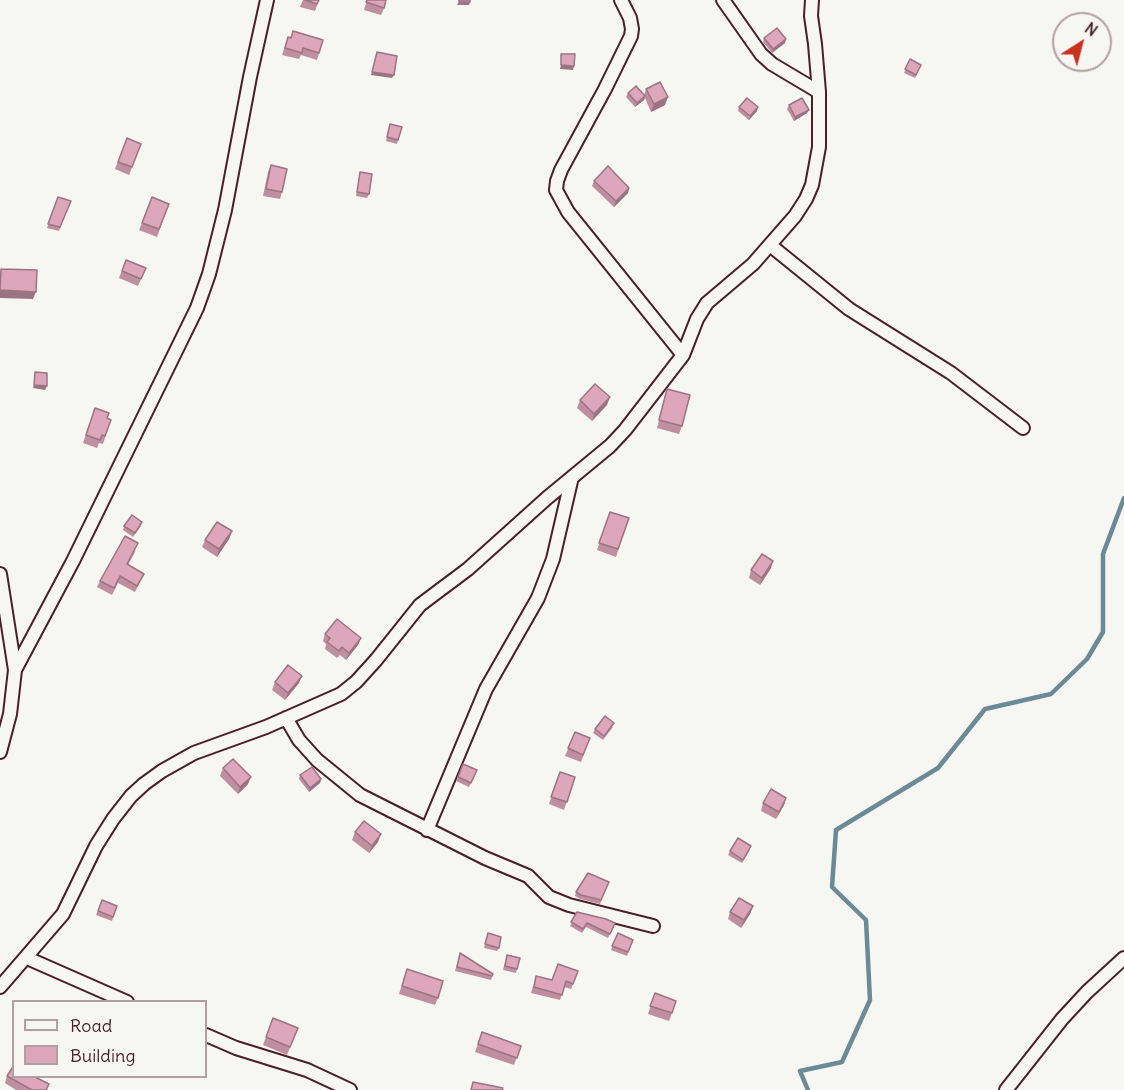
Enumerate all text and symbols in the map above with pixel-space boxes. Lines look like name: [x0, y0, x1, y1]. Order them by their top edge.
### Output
north arrow: [1052, 12, 1112, 72]
text: N: [1081, 18, 1102, 40]
legend: [12, 1000, 207, 1078]
text: Road: [70, 1014, 112, 1037]
text: Building: [70, 1044, 135, 1067]

